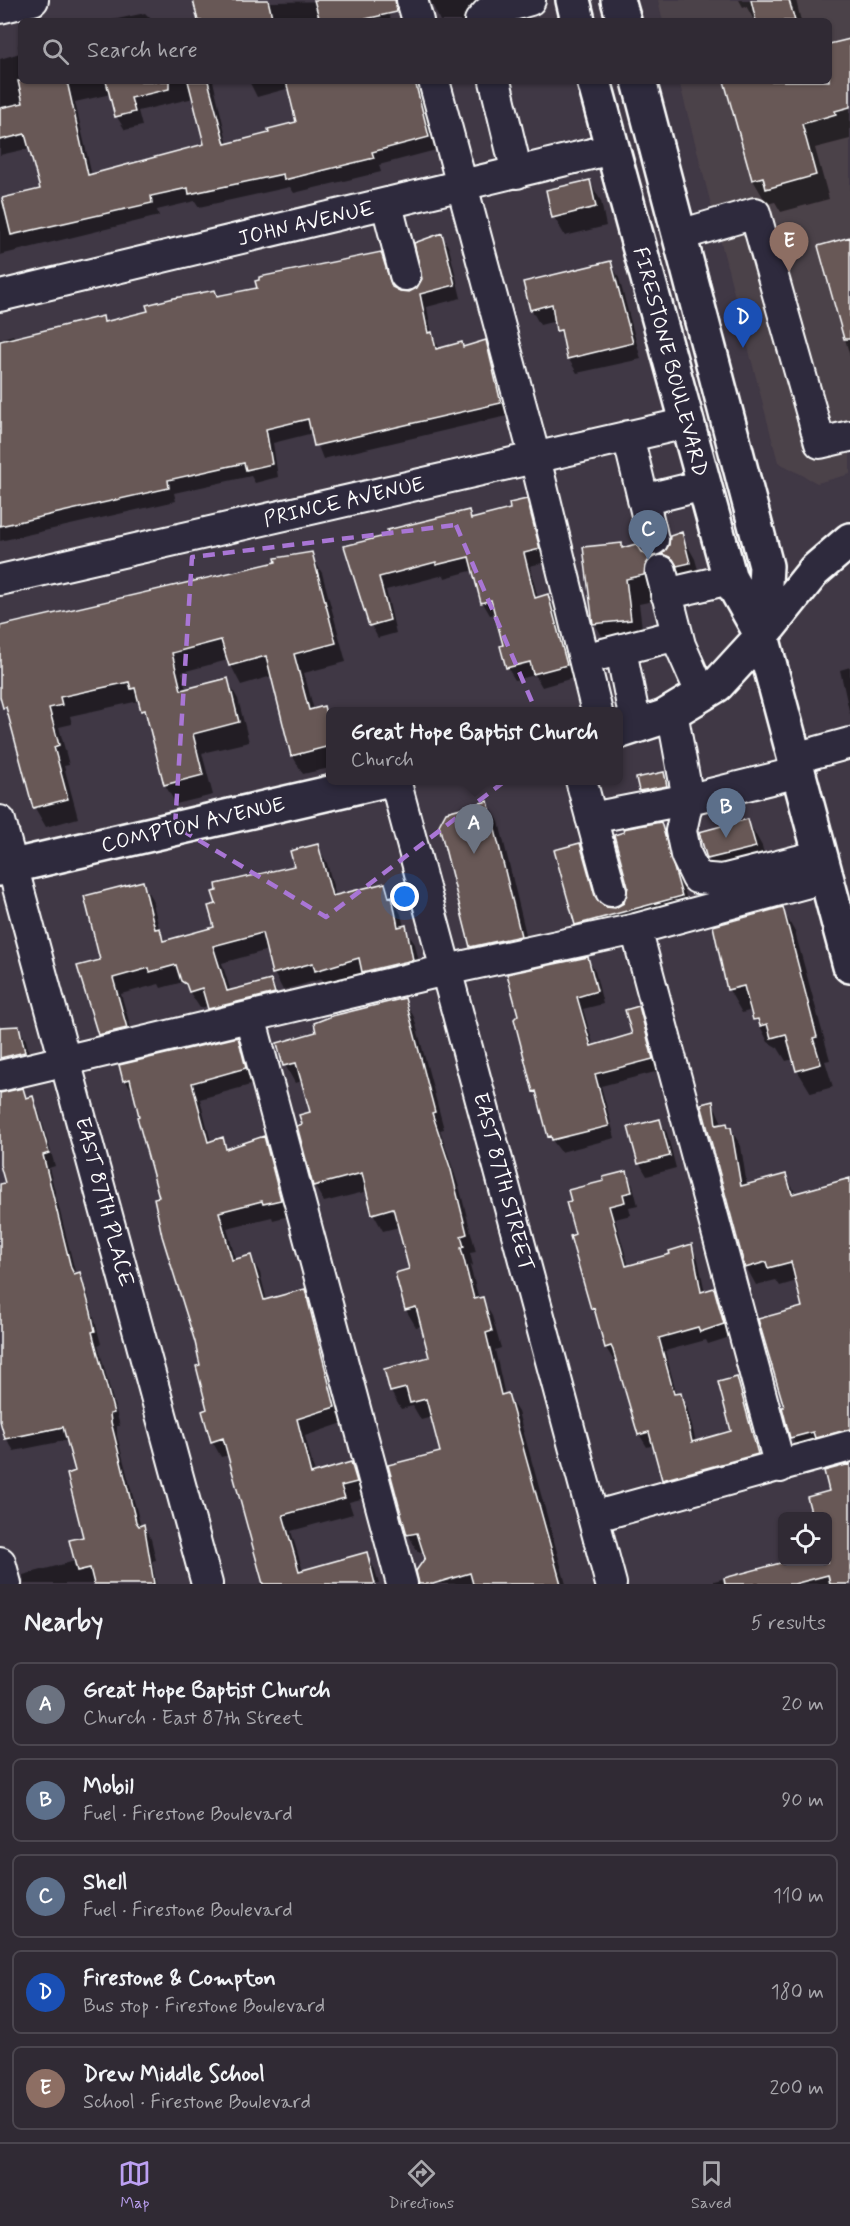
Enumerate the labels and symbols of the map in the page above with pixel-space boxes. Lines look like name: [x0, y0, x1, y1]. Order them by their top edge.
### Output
street label: JOHN AVENUE: [235, 195, 377, 253]
pin: E: [770, 222, 808, 272]
street label: FIRESTONE BOULEVARD: [626, 244, 714, 480]
pin: D: [724, 298, 762, 348]
street label: PRINCE AVENUE: [261, 470, 427, 534]
pin: C: [628, 510, 668, 560]
pin: B: [706, 788, 746, 838]
street label: COMPTON AVENUE: [98, 790, 288, 860]
pin: A: [454, 804, 494, 854]
your location: [390, 882, 419, 911]
street label: EAST 87TH STREET: [466, 1090, 540, 1274]
street label: EAST 87TH PLACE: [68, 1114, 140, 1290]

